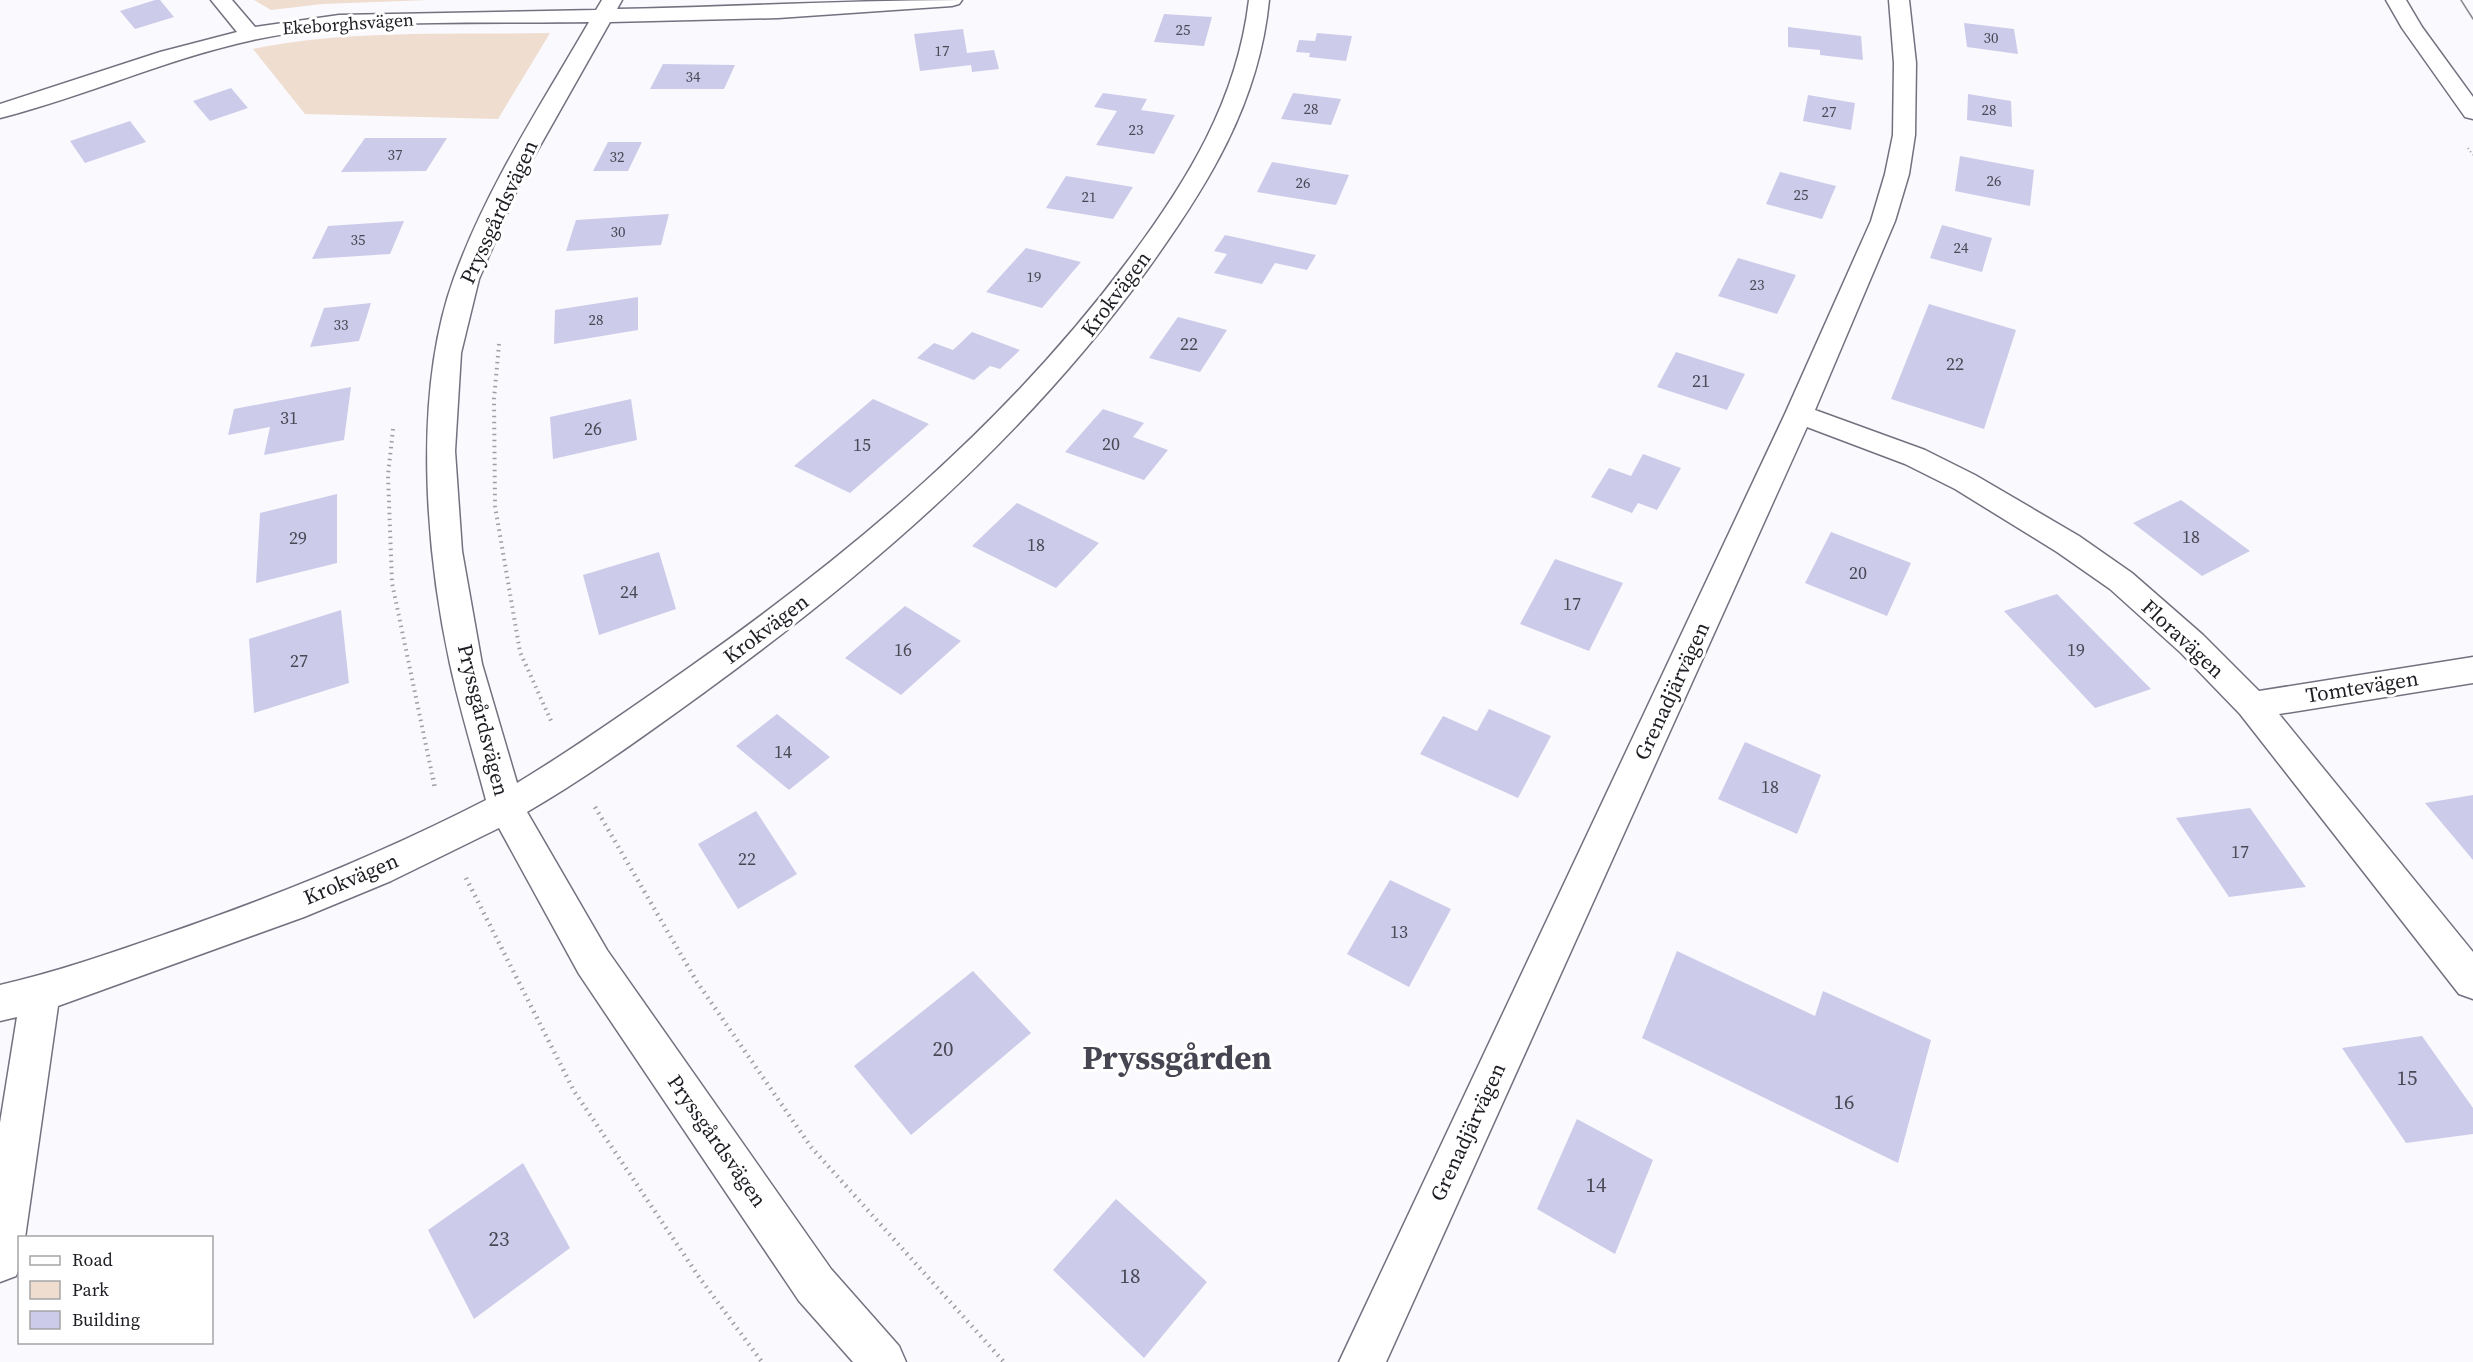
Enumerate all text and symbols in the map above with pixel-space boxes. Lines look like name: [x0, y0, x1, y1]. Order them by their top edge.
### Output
street label: Ekeborghsvägen: [281, 6, 415, 41]
house number: 25: [1175, 19, 1191, 40]
house number: 30: [1983, 27, 1999, 48]
house number: 17: [934, 40, 950, 61]
house number: 34: [685, 66, 701, 87]
house number: 28: [1303, 98, 1319, 119]
house number: 28: [1981, 99, 1997, 120]
house number: 27: [1821, 101, 1837, 122]
house number: 23: [1128, 119, 1144, 140]
street label: Pryssgårdsvägen: [453, 135, 545, 288]
house number: 37: [387, 144, 403, 165]
house number: 32: [609, 146, 625, 167]
house number: 26: [1986, 170, 2002, 191]
house number: 26: [1295, 172, 1311, 193]
house number: 25: [1793, 184, 1809, 205]
house number: 21: [1081, 186, 1097, 207]
house number: 30: [610, 221, 626, 242]
house number: 35: [350, 229, 366, 250]
house number: 24: [1953, 237, 1969, 258]
street label: Krokvägen: [1074, 245, 1158, 342]
house number: 19: [1026, 266, 1042, 287]
house number: 23: [1749, 274, 1765, 295]
house number: 28: [588, 309, 604, 330]
house number: 33: [333, 314, 349, 335]
house number: 22: [1180, 331, 1198, 356]
house number: 22: [1946, 351, 1964, 376]
house number: 21: [1692, 368, 1710, 393]
house number: 31: [280, 405, 298, 430]
house number: 26: [584, 416, 602, 441]
house number: 20: [1102, 431, 1120, 456]
house number: 15: [853, 432, 871, 457]
house number: 18: [2182, 524, 2200, 549]
house number: 29: [289, 525, 307, 550]
house number: 18: [1027, 532, 1045, 557]
house number: 20: [1849, 560, 1867, 585]
house number: 24: [620, 579, 638, 604]
street label: Krokvägen: [717, 587, 815, 670]
house number: 17: [1563, 591, 1581, 616]
street label: Floravägen: [2136, 593, 2231, 685]
street label: Grenadjärvägen: [1627, 617, 1716, 765]
house number: 16: [894, 637, 912, 662]
house number: 19: [2067, 637, 2085, 662]
street label: Pryssgårdsvägen: [451, 641, 516, 799]
house number: 27: [290, 648, 308, 673]
street label: Tomtevägen: [2303, 663, 2421, 710]
house number: 14: [774, 739, 792, 764]
house number: 18: [1761, 774, 1779, 799]
house number: 17: [2231, 839, 2249, 864]
street label: Krokvägen: [299, 845, 403, 911]
house number: 22: [738, 846, 756, 871]
house number: 13: [1390, 919, 1408, 944]
house number: 20: [933, 1034, 954, 1063]
district label: Pryssgården: [1082, 1035, 1272, 1080]
street label: Grenadjärvägen: [1423, 1058, 1512, 1206]
house number: 15: [2397, 1063, 2418, 1092]
street label: Pryssgårdsvägen: [661, 1069, 774, 1213]
house number: 16: [1834, 1087, 1855, 1116]
house number: 14: [1586, 1170, 1607, 1199]
house number: 23: [489, 1224, 510, 1253]
legend: [18, 1236, 213, 1344]
text: Road: [72, 1247, 113, 1272]
house number: 18: [1120, 1261, 1141, 1290]
text: Park: [72, 1277, 109, 1302]
text: Building: [72, 1307, 140, 1332]

